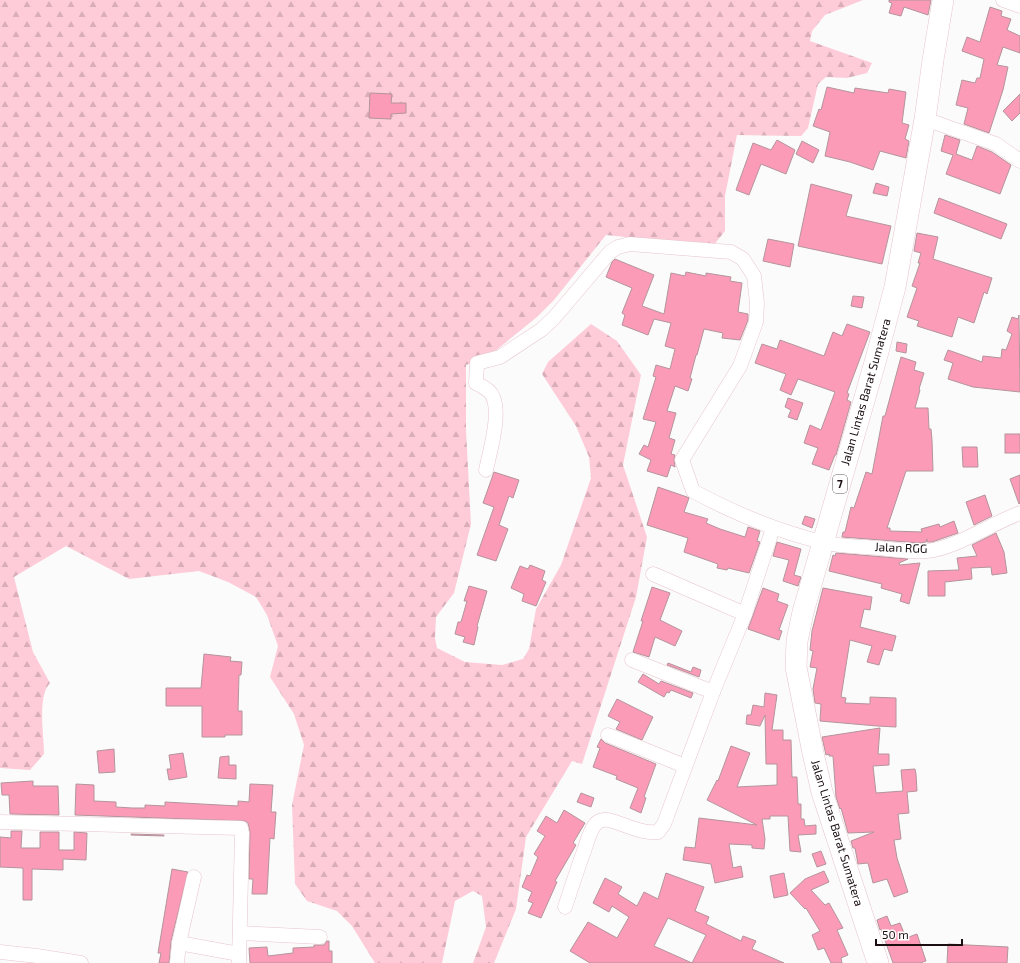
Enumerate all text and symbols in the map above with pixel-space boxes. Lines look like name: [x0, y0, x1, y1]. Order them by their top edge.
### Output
street label: Jalan Lintas Barat Sumatera: [837, 317, 893, 467]
road number: 7: [833, 475, 847, 493]
street label: Jalan RGG: [874, 539, 928, 555]
street label: Jalan Lintas Barat Sumatera: [809, 758, 867, 908]
scale bar: [876, 921, 962, 947]
text: 50 m: [882, 927, 909, 941]

